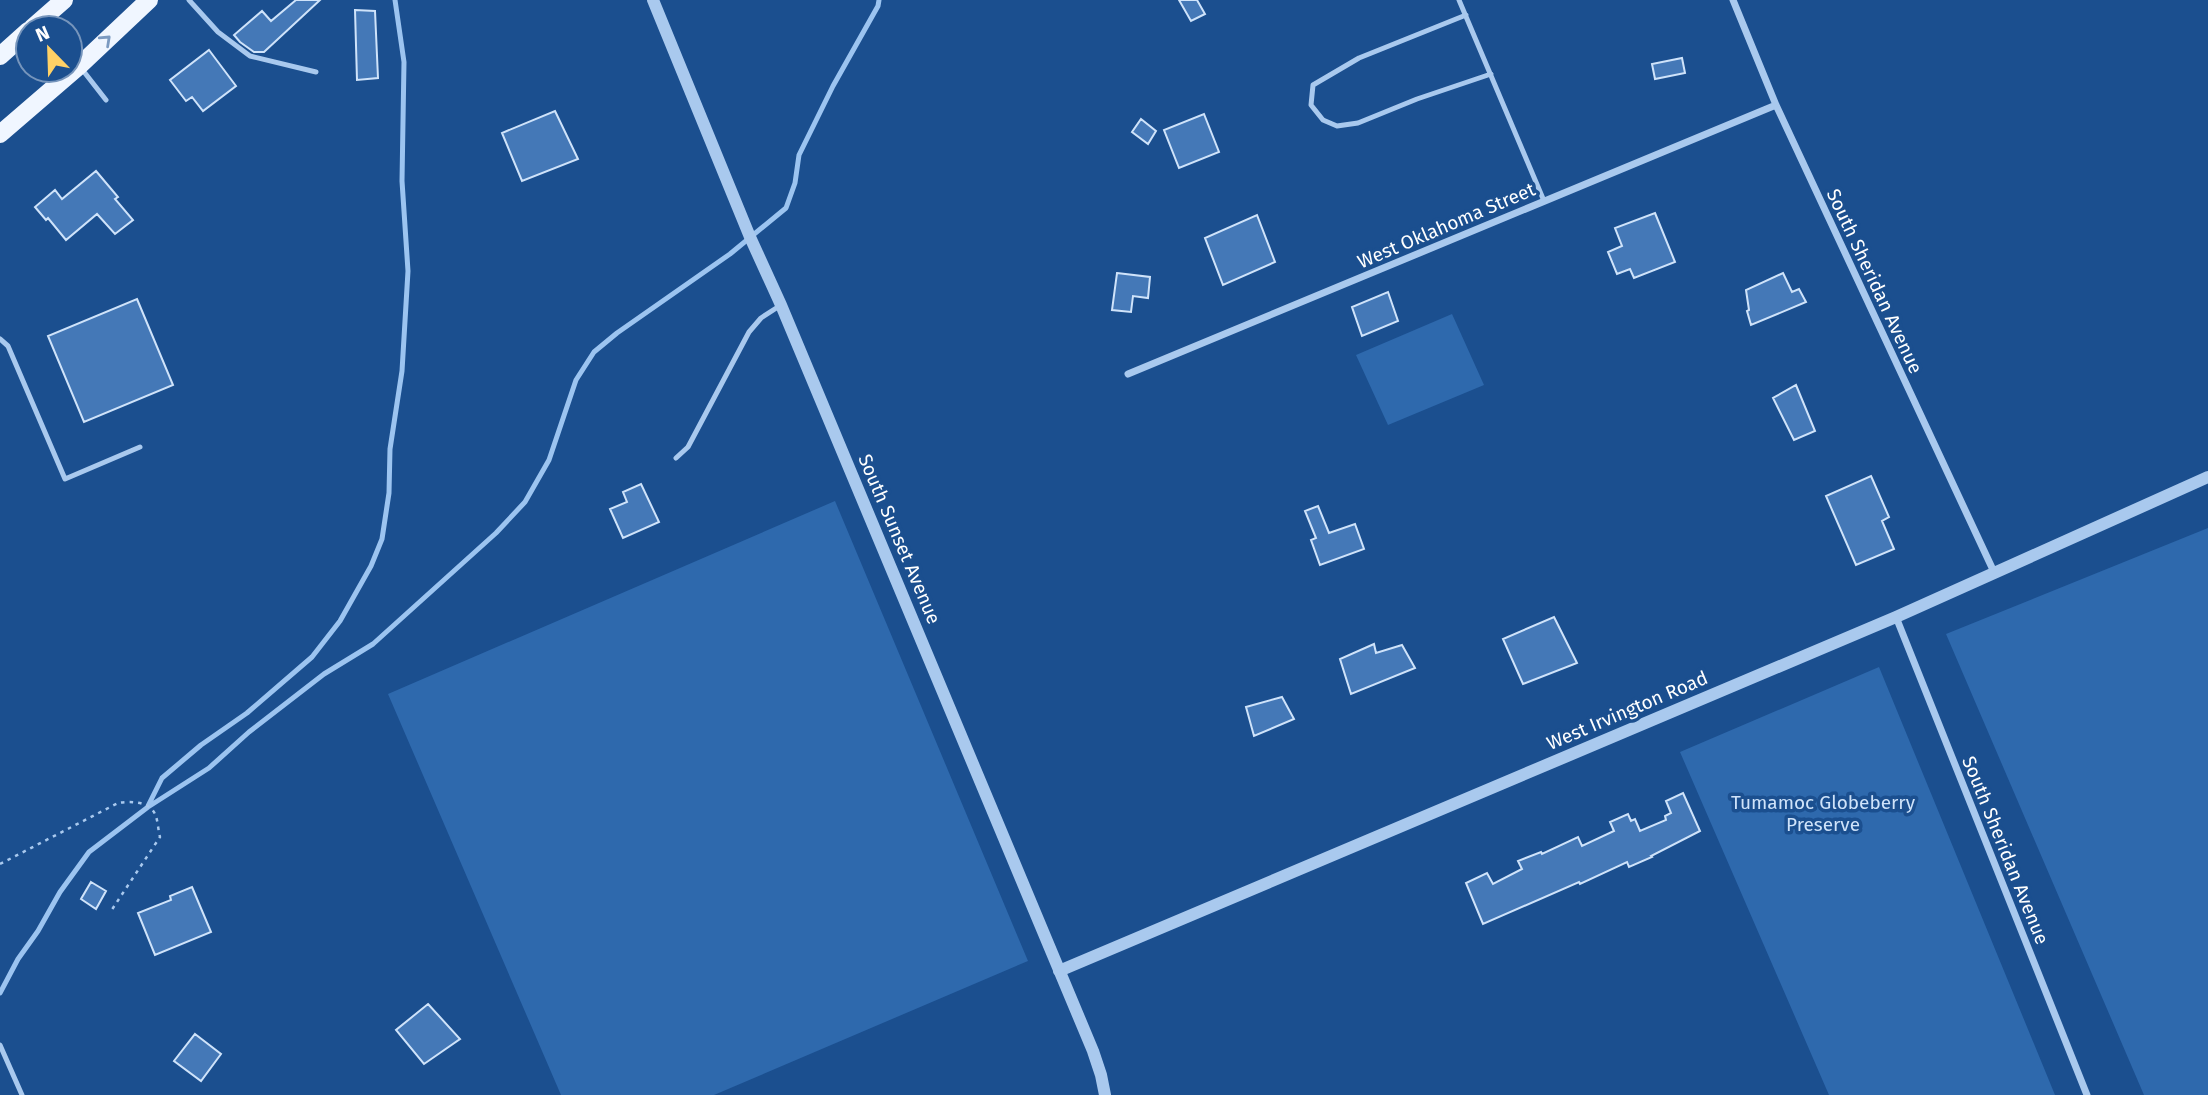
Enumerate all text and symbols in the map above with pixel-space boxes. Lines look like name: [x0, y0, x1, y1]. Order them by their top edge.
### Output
north arrow: [14, 14, 84, 84]
text: N: [32, 21, 53, 47]
one-way arrow: [98, 36, 111, 49]
street label: West Oklahoma Street: [1354, 178, 1539, 273]
street label: South Sheridan Avenue: [1822, 185, 1927, 377]
street label: South Sunset Avenue: [853, 451, 946, 628]
street label: West Irvington Road: [1543, 666, 1711, 755]
street label: South Sheridan Avenue: [1957, 753, 2054, 948]
park label: Tumamoc Globeberry Preserve: [1731, 791, 1916, 836]

